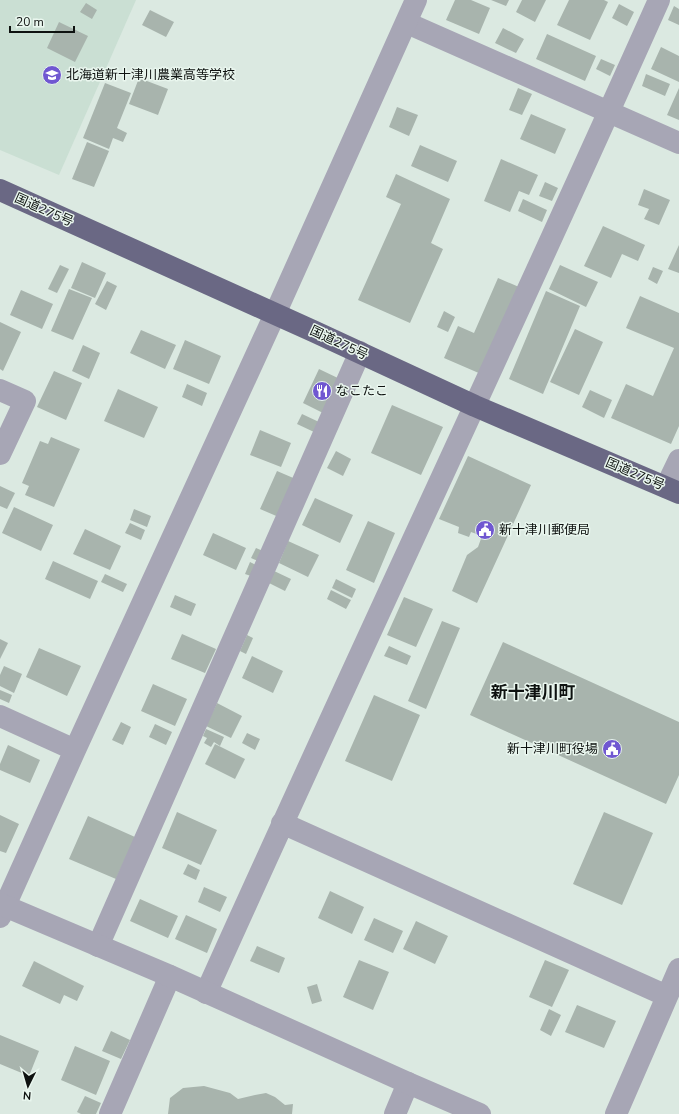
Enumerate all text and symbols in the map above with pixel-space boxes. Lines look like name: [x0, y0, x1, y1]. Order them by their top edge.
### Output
scale bar: [10, 8, 74, 34]
text: 20 m: [16, 14, 44, 30]
school or university icon: 北海道新十津川農業高等学校: [41, 64, 63, 86]
place label: 北海道新十津川農業高等学校: [66, 66, 235, 84]
street label: 国道275号: [12, 189, 76, 231]
street label: 国道275号: [307, 322, 371, 364]
restaurant icon: なこたこ: [311, 380, 333, 402]
place label: なこたこ: [336, 382, 388, 400]
street label: 国道275号: [603, 454, 667, 494]
public building icon: 新十津川郵便局: [474, 519, 496, 541]
place label: 新十津川郵便局: [499, 521, 590, 539]
district label: 新十津川町: [491, 681, 576, 704]
public building icon: 新十津川町役場: [601, 738, 623, 760]
place label: 新十津川町役場: [507, 740, 598, 758]
north arrow: [8, 1066, 48, 1106]
text: N: [22, 1088, 32, 1103]

